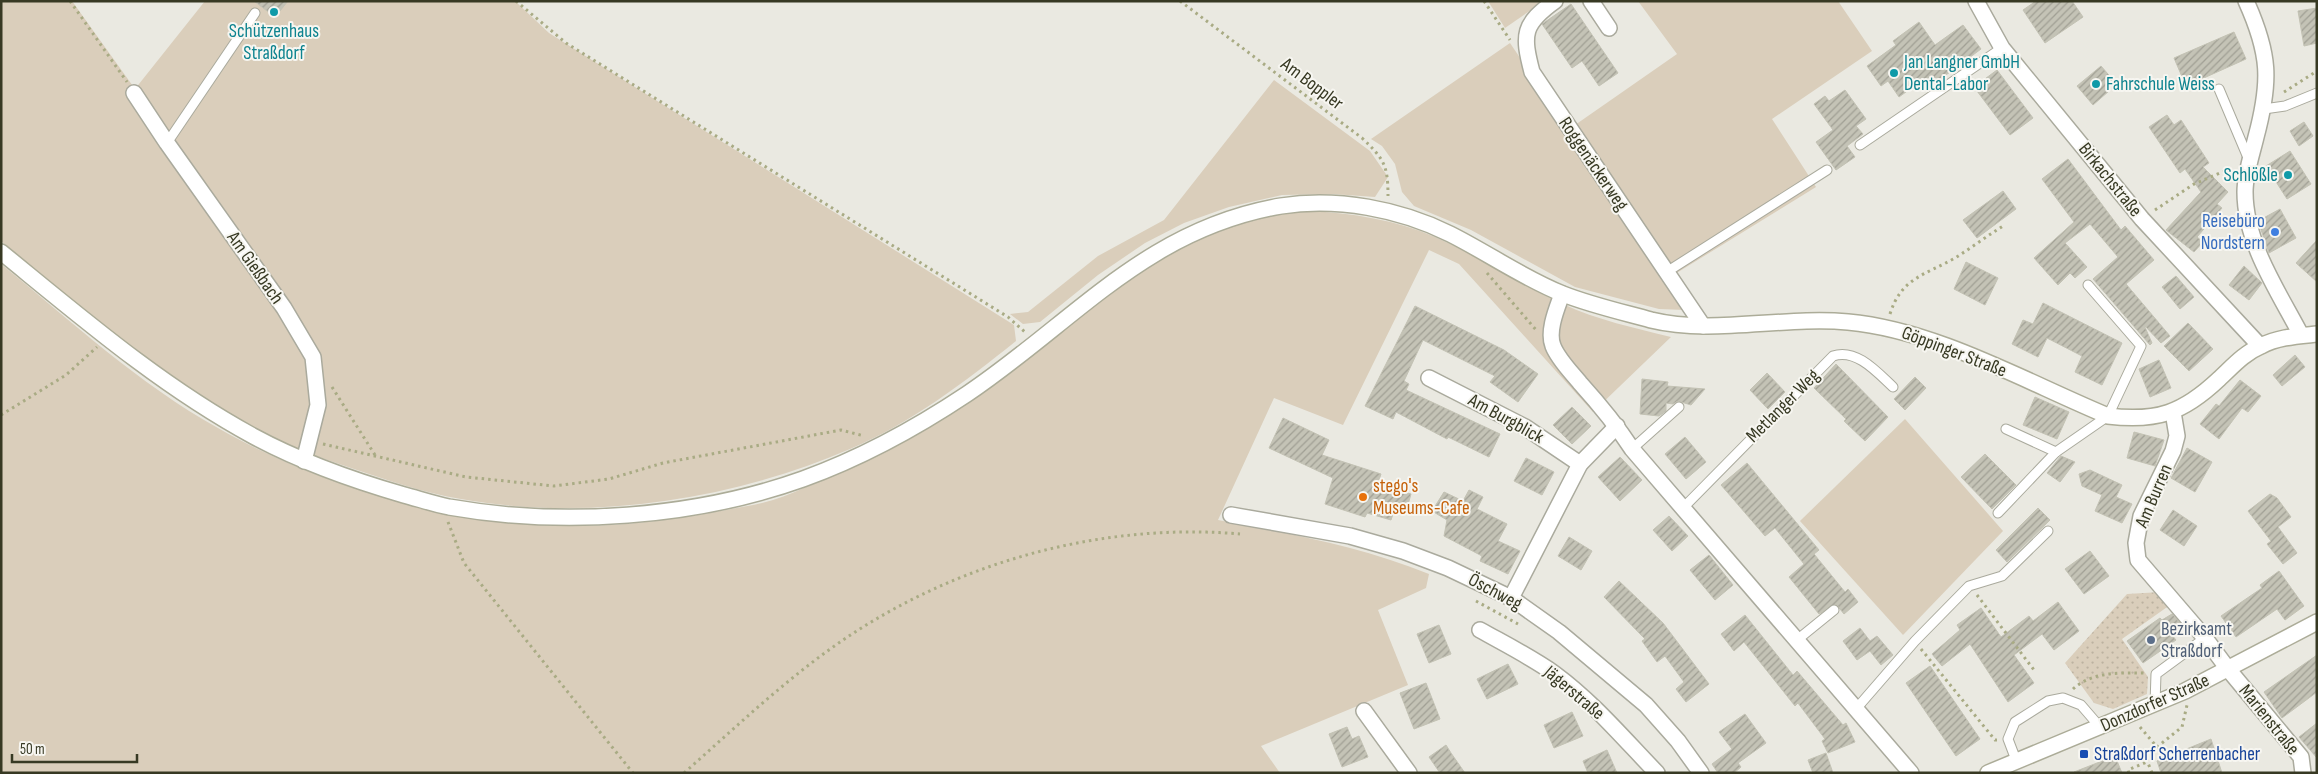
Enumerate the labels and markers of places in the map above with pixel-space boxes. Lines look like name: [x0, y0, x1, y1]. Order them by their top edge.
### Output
marker: Schützenhaus Straßdorf: [268, 6, 280, 18]
place label: Schützenhaus Straßdorf: [229, 20, 319, 65]
place label: Jan Langner GmbH Dental-Labor: [1903, 51, 2020, 96]
marker: Jan Langner GmbH Dental-Labor: [1888, 67, 1900, 79]
place label: Fahrschule Weiss: [2106, 73, 2215, 96]
marker: Fahrschule Weiss: [2090, 78, 2102, 90]
place label: Schlößle: [2224, 164, 2278, 187]
marker: Schlößle: [2282, 169, 2294, 181]
place label: Reisebüro Nordstern: [2201, 210, 2265, 255]
marker: Reisebüro Nordstern: [2269, 226, 2281, 238]
place label: stego's Museums-Cafe: [1373, 475, 1470, 520]
marker: stego's Museums-Cafe: [1357, 491, 1369, 503]
place label: Bezirksamt Straßdorf: [2161, 618, 2232, 663]
marker: Bezirksamt Straßdorf: [2145, 634, 2157, 646]
place label: Straßdorf Scherrenbacher: [2094, 743, 2261, 766]
marker: Straßdorf Scherrenbacher: [2078, 748, 2090, 760]

